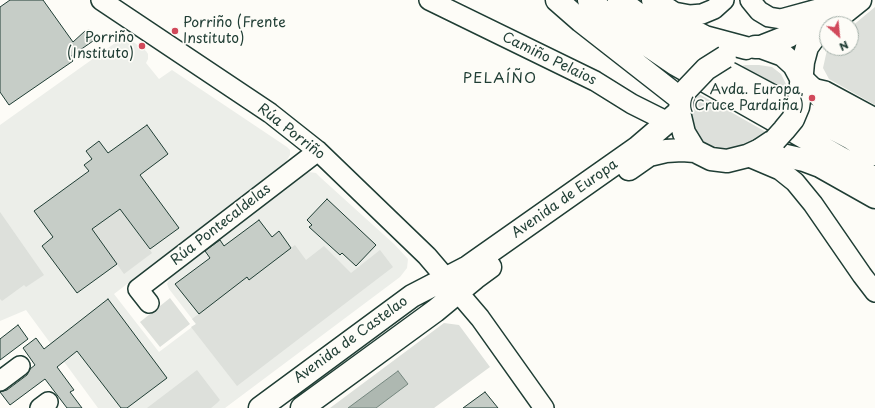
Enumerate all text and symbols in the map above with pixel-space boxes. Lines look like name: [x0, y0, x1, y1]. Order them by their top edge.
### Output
place label: Porriño (Frente Instituto): [183, 15, 286, 48]
north arrow: [819, 16, 859, 56]
marker: Porriño (Frente Instituto): [170, 26, 180, 36]
street label: Camiño Pelaios: [499, 29, 599, 89]
place label: Porriño (Instituto): [67, 30, 134, 62]
text: N: [836, 37, 852, 56]
marker: Porriño (Instituto): [137, 41, 147, 51]
district label: PELAÍÑO: [463, 70, 537, 88]
place label: Avda. Europa, (Cruce Pardaiña): [689, 82, 804, 114]
marker: Avda. Europa, (Cruce Pardaiña): [807, 93, 817, 103]
street label: Rúa Porriño: [254, 101, 328, 163]
street label: Avenida de Europa: [509, 156, 621, 242]
street label: Rúa Pontecaldelas: [168, 181, 274, 269]
street label: Avenida de Castelao: [291, 293, 411, 387]

